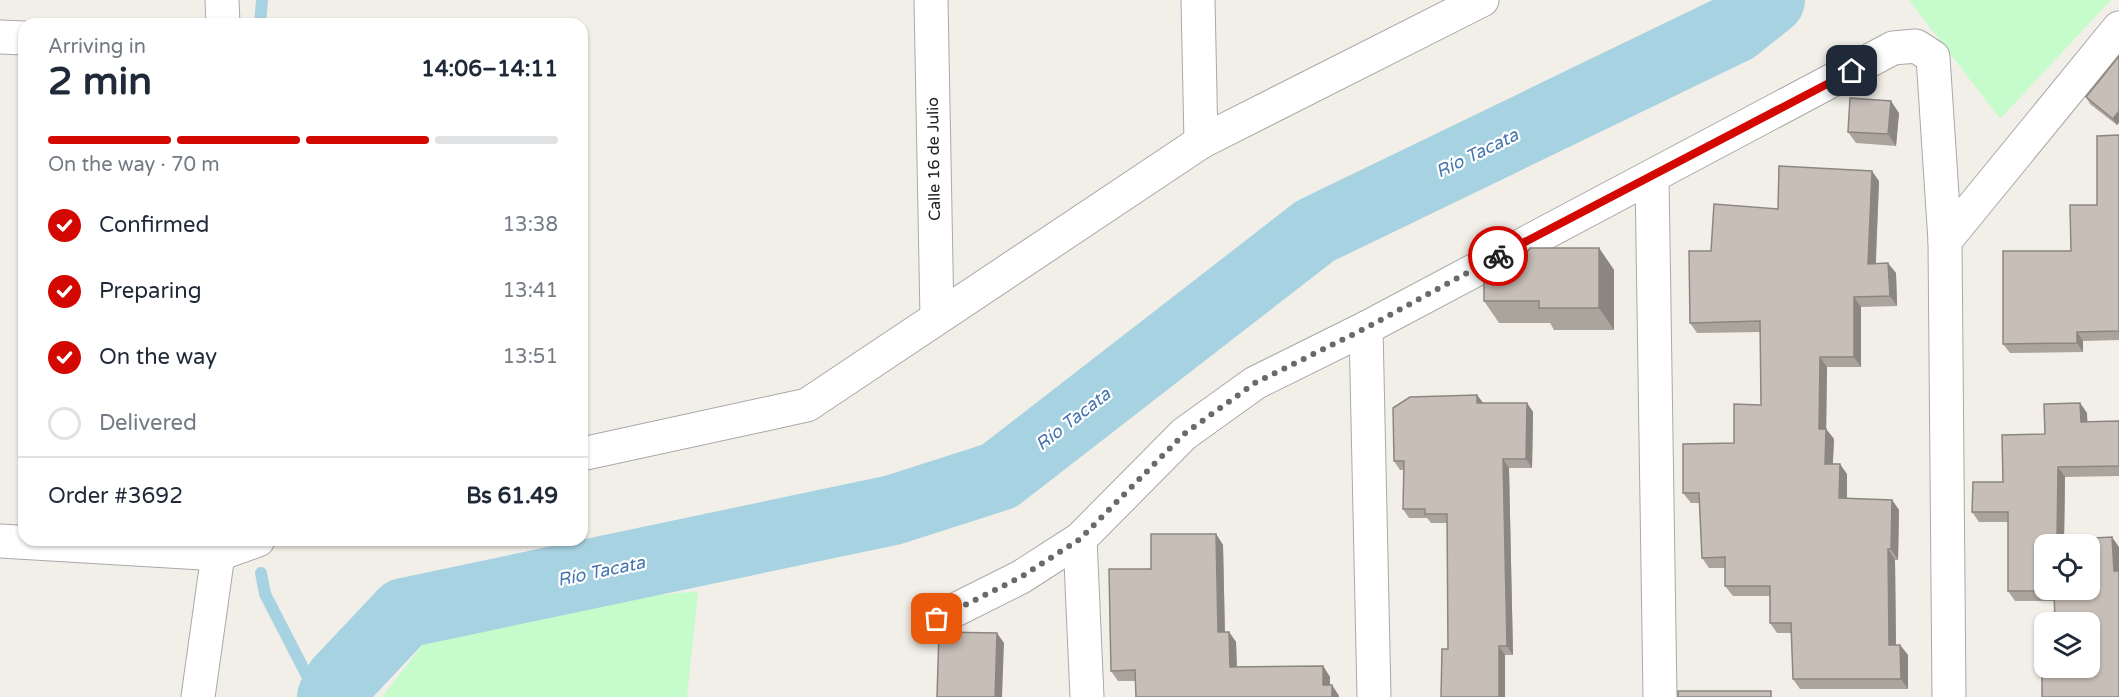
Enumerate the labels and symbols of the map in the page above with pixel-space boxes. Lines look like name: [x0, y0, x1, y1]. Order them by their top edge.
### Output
pin: [1826, 45, 1877, 96]
street label: Calle 16 de Julio: [923, 97, 945, 221]
water label: Río Tacata: [1432, 123, 1523, 182]
courier: [1468, 226, 1528, 286]
water label: Río Tacata: [1031, 382, 1116, 455]
water label: Río Tacata: [555, 551, 648, 591]
pin: [911, 593, 962, 644]

